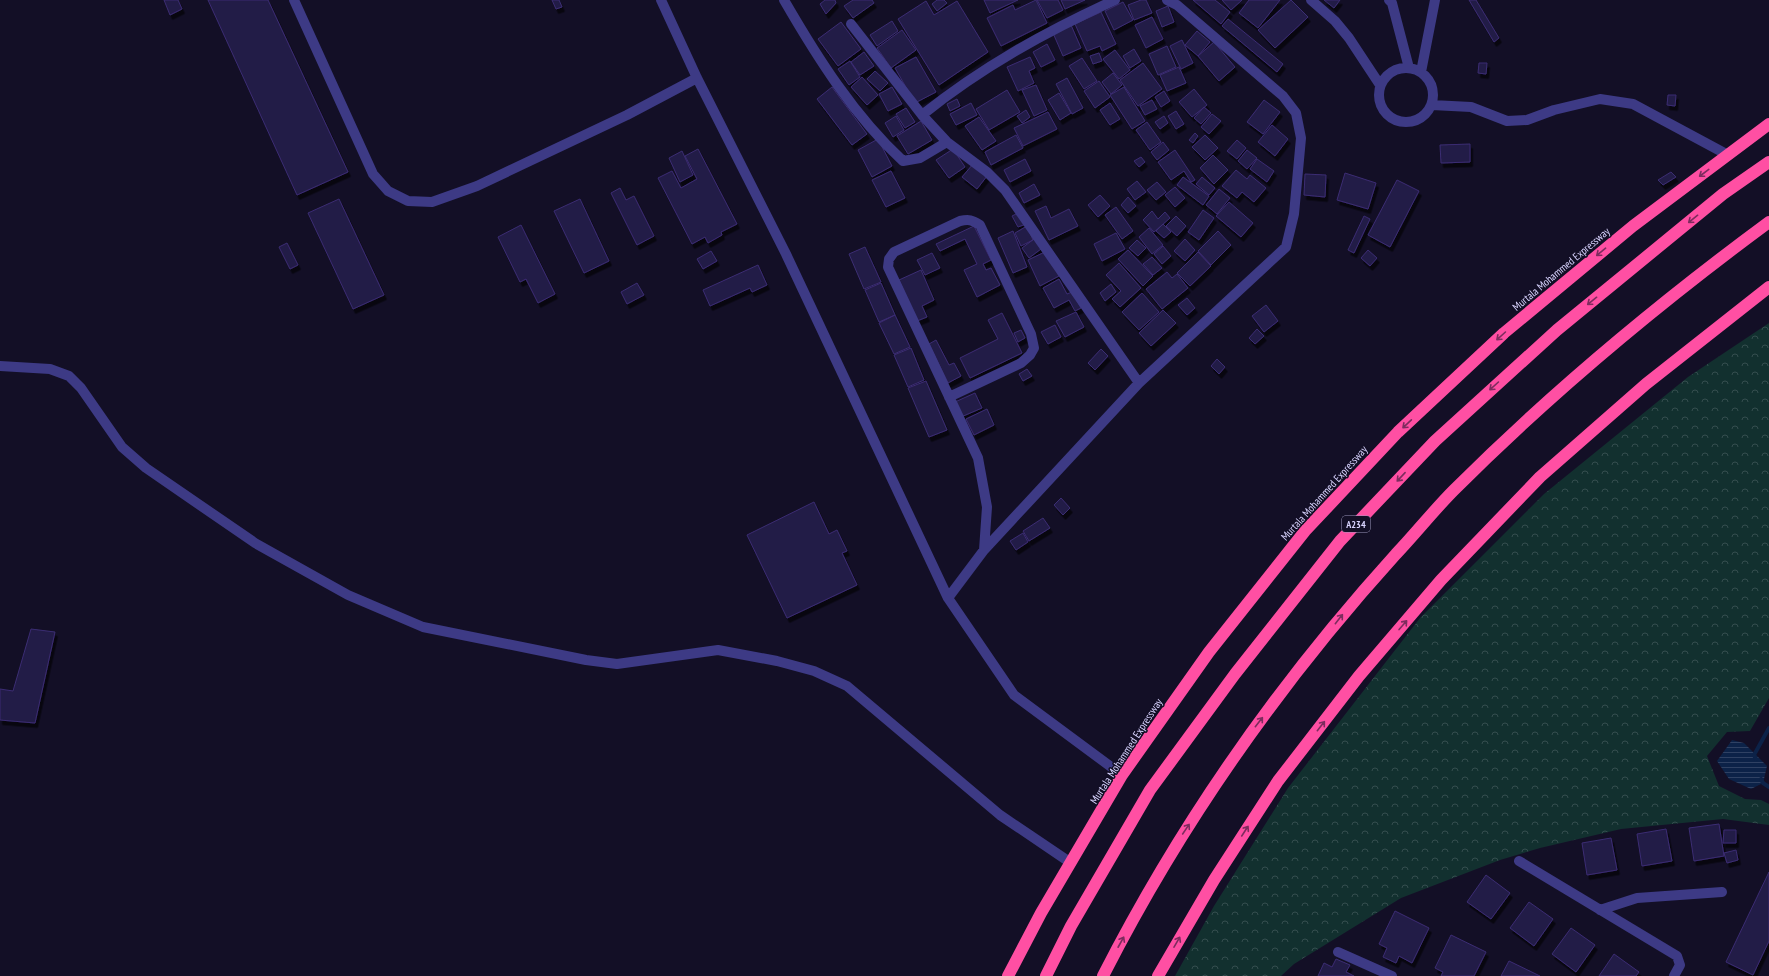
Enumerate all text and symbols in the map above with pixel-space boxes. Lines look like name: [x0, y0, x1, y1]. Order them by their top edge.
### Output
one-way arrow: [1699, 169, 1710, 177]
one-way arrow: [1687, 214, 1698, 223]
street label: Murtala Mohammed Expressway: [1509, 224, 1613, 314]
one-way arrow: [1596, 248, 1607, 257]
one-way arrow: [1587, 296, 1598, 305]
one-way arrow: [1496, 331, 1507, 340]
one-way arrow: [1489, 382, 1500, 391]
one-way arrow: [1401, 420, 1412, 429]
street label: Murtala Mohammed Expressway: [1278, 442, 1371, 543]
one-way arrow: [1396, 472, 1406, 482]
road number: A234: [1342, 516, 1370, 532]
one-way arrow: [1335, 614, 1344, 625]
one-way arrow: [1398, 620, 1407, 630]
street label: Murtala Mohammed Expressway: [1087, 695, 1166, 806]
one-way arrow: [1255, 716, 1264, 727]
one-way arrow: [1316, 720, 1325, 731]
one-way arrow: [1182, 824, 1190, 835]
one-way arrow: [1241, 826, 1250, 837]
one-way arrow: [1118, 936, 1126, 948]
one-way arrow: [1174, 936, 1182, 948]

